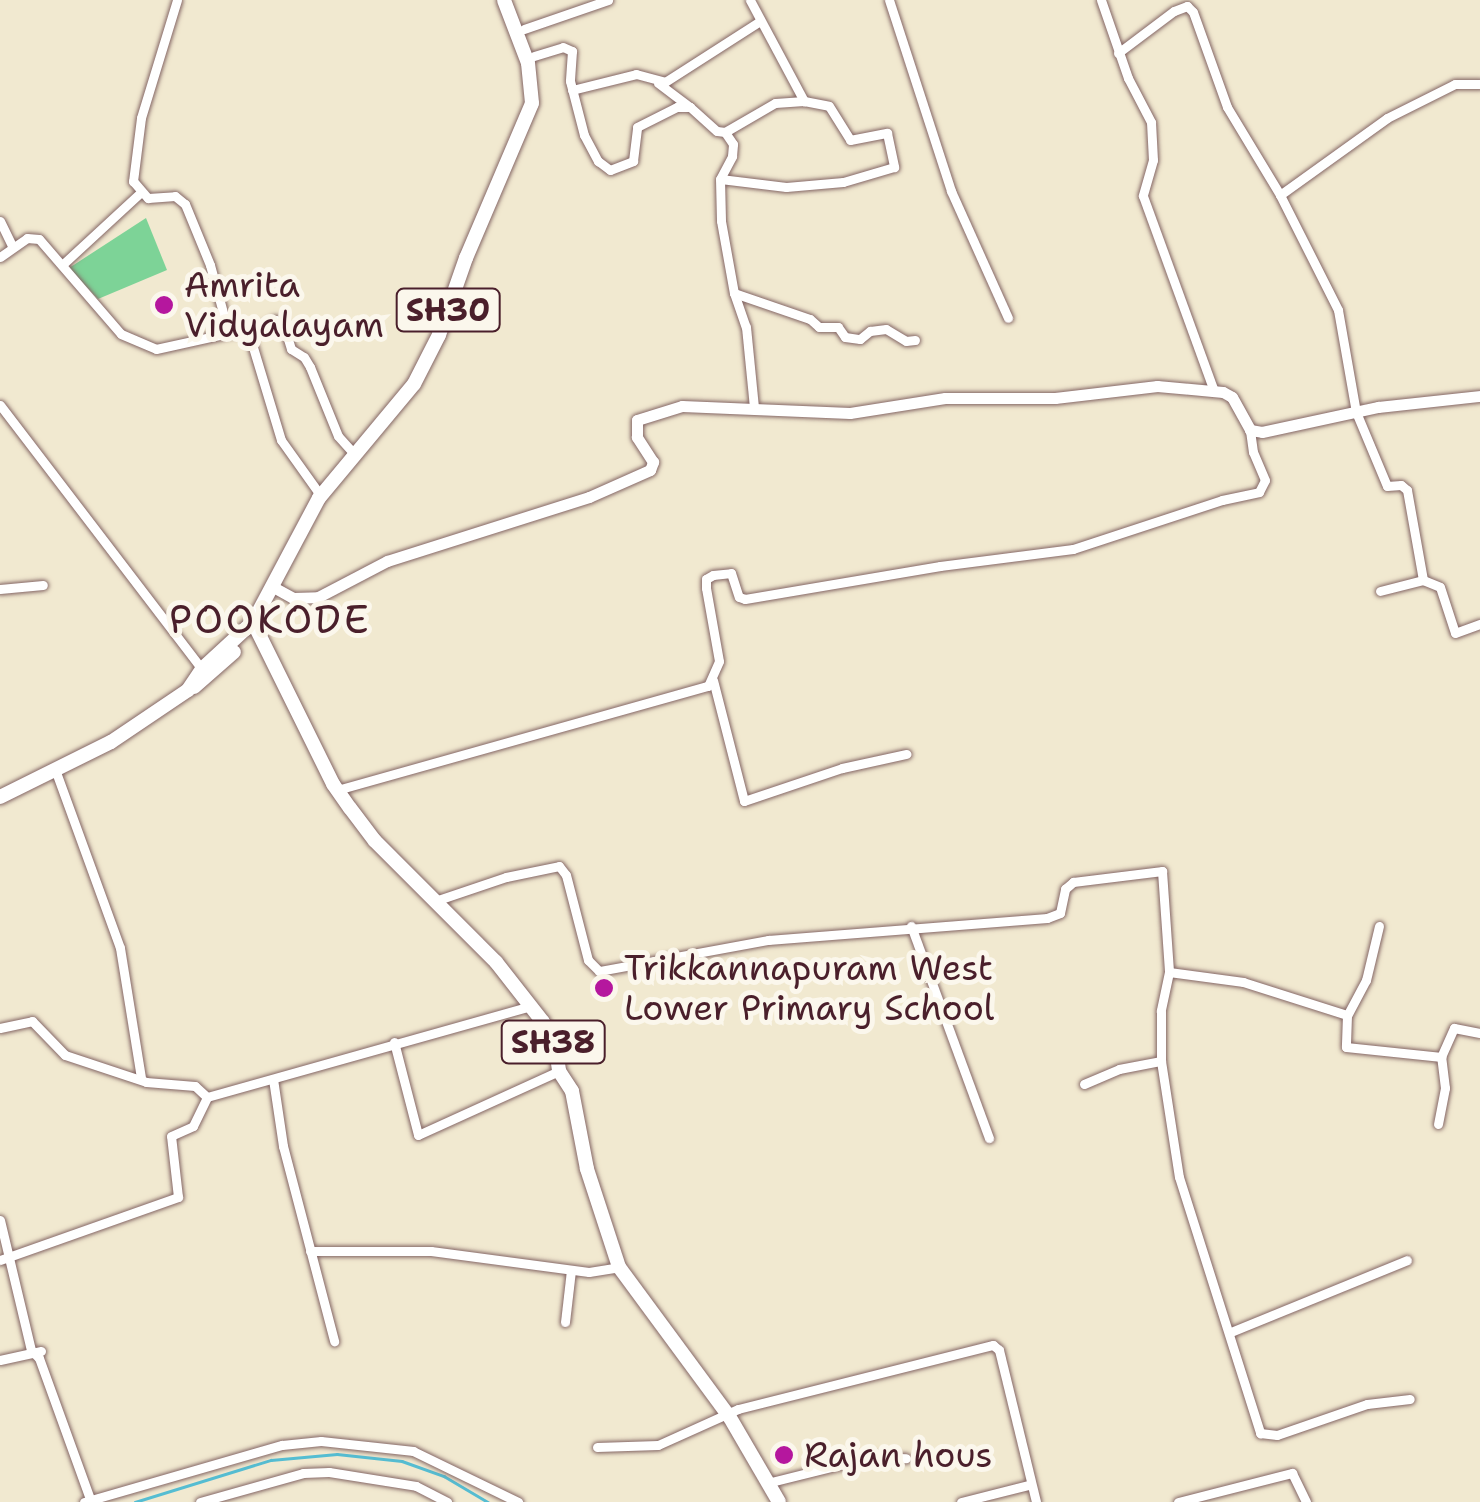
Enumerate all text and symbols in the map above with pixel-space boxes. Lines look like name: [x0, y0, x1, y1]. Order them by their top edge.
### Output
place label: Amrita Vidyalayam: [184, 264, 384, 346]
road number: SH30: [396, 283, 500, 337]
marker: Amrita Vidyalayam: [153, 294, 175, 316]
district label: POOKODE: [169, 595, 371, 643]
place label: Trikkannapuram West Lower Primary School: [624, 947, 994, 1029]
marker: Trikkannapuram West Lower Primary School: [593, 977, 615, 999]
road number: SH38: [500, 1015, 606, 1069]
place label: Rajan hous: [804, 1434, 993, 1476]
marker: Rajan hous: [773, 1444, 795, 1466]

